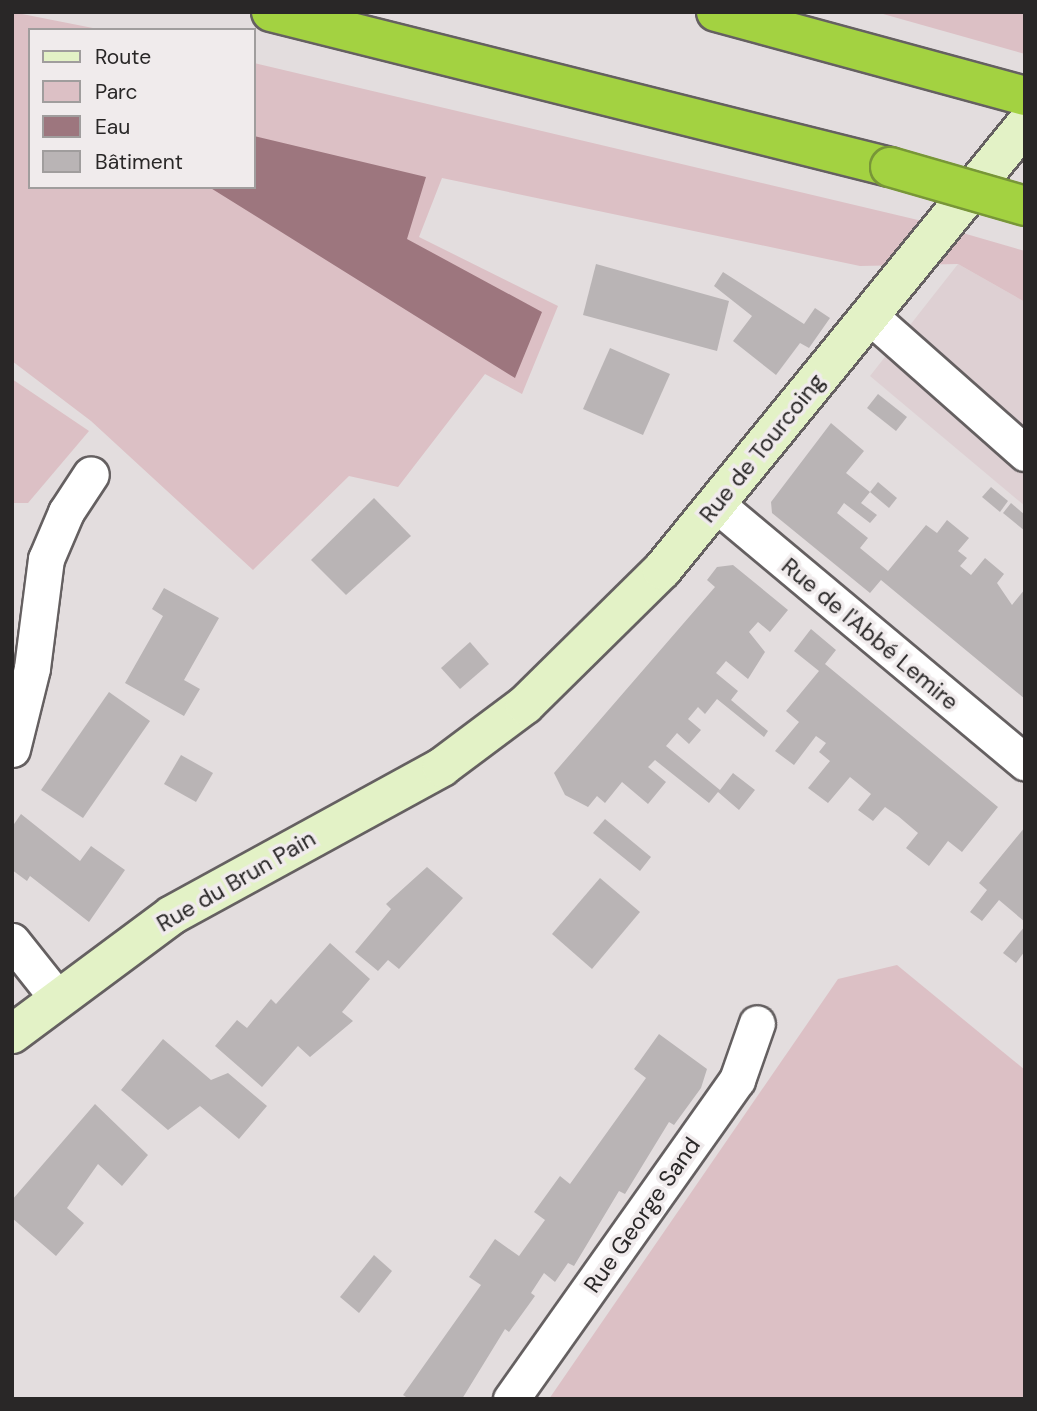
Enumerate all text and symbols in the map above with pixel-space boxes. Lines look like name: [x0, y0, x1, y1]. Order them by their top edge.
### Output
legend: [28, 28, 256, 189]
text: Route: [95, 43, 151, 71]
text: Parc: [95, 78, 138, 106]
text: Eau: [95, 113, 130, 141]
text: Bâtiment: [95, 148, 183, 176]
street label: Rue de Tourcoing: [693, 368, 831, 528]
street label: Rue de l'Abbé Lemire: [776, 552, 964, 716]
street label: Rue du Brun Pain: [152, 824, 320, 938]
street label: Rue George Sand: [578, 1132, 706, 1298]

